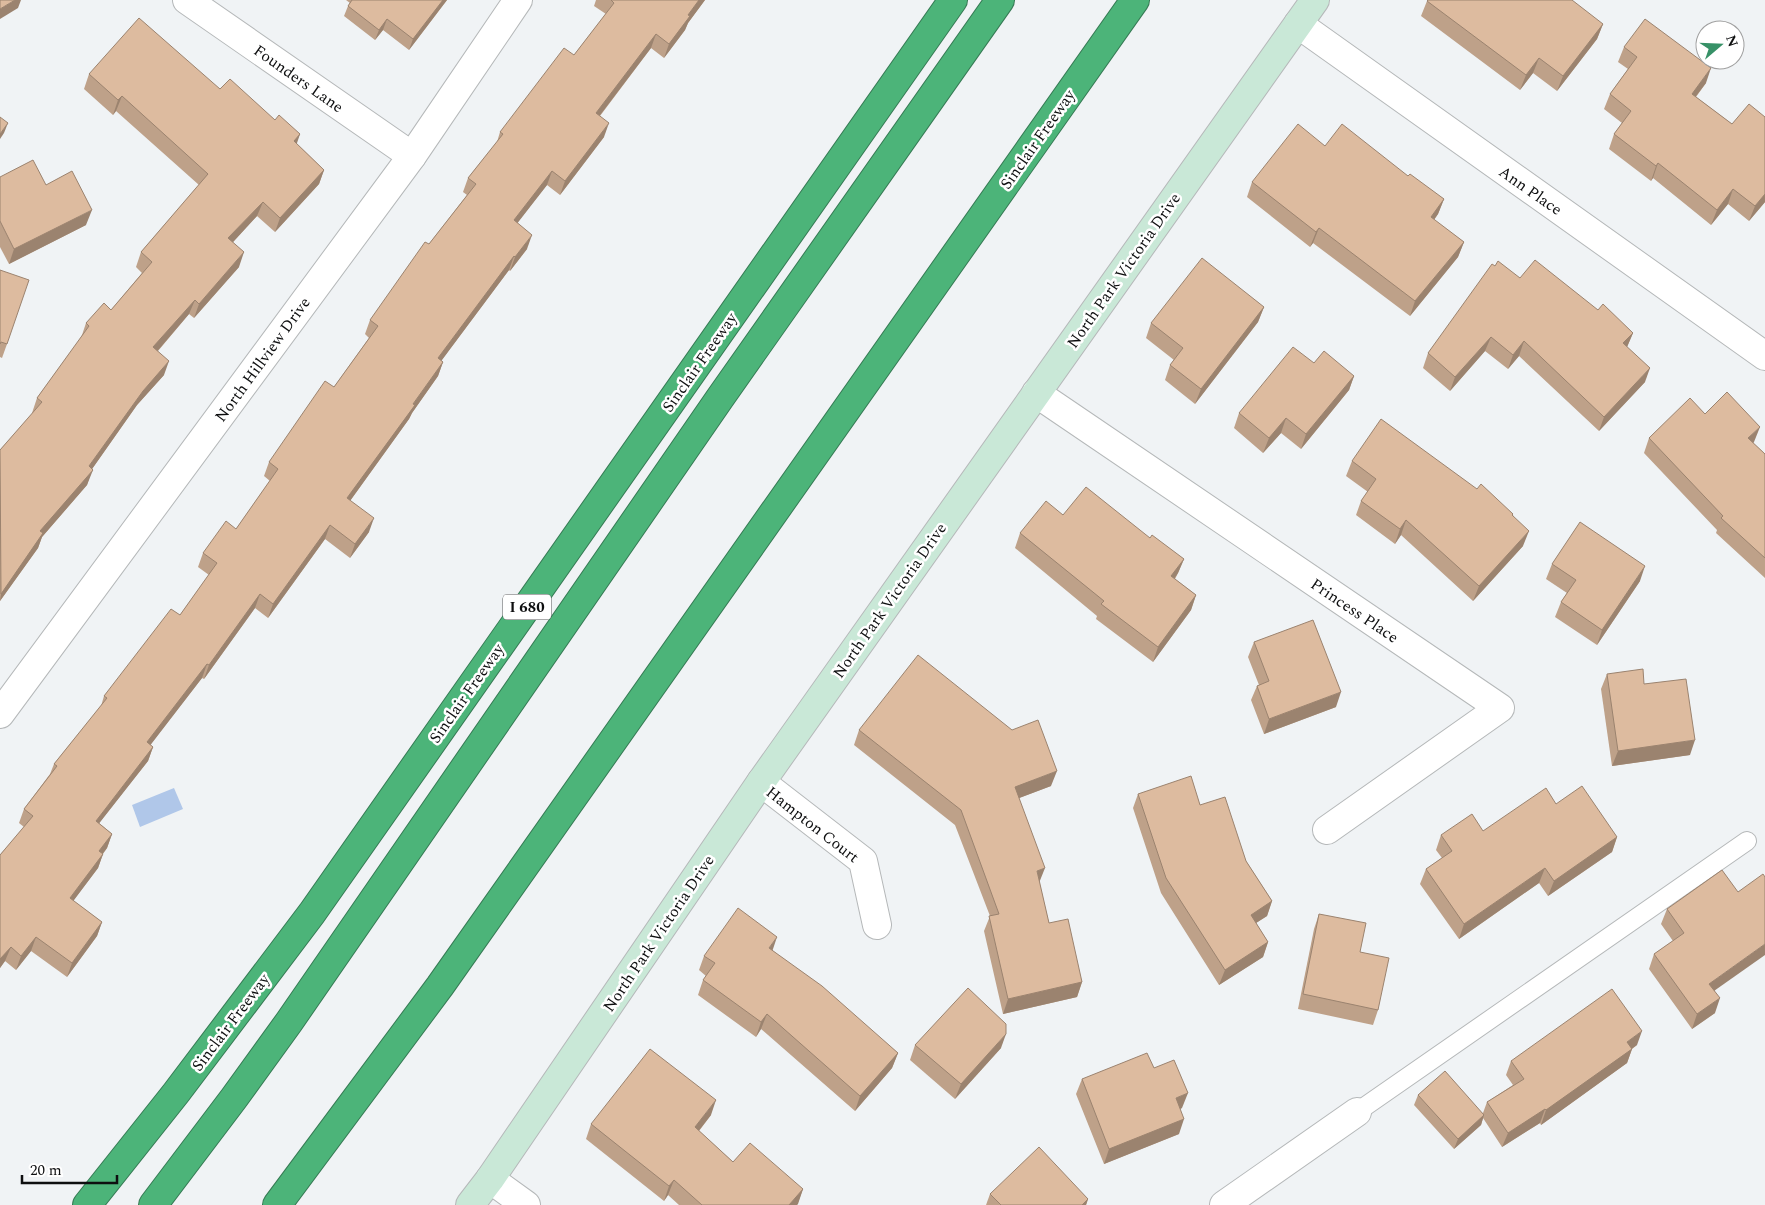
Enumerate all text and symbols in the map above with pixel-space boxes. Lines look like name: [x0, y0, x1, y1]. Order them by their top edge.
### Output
north arrow: [1695, 20, 1745, 70]
text: N: [1720, 32, 1744, 50]
street label: Founders Lane: [248, 39, 348, 119]
street label: Sinclair Freeway: [994, 84, 1082, 194]
street label: Ann Place: [1494, 160, 1567, 222]
street label: North Park Victoria Drive: [1061, 188, 1187, 353]
street label: North Hillview Drive: [209, 292, 317, 427]
street label: Sinclair Freeway: [656, 307, 744, 417]
street label: North Park Victoria Drive: [827, 518, 953, 683]
street label: Princess Place: [1305, 572, 1403, 649]
road number: I 680: [503, 594, 551, 620]
street label: Sinclair Freeway: [423, 638, 511, 748]
street label: Hampton Court: [761, 781, 864, 869]
street label: North Park Victoria Drive: [597, 850, 720, 1017]
street label: Sinclair Freeway: [186, 968, 276, 1077]
scale bar: [22, 1152, 118, 1184]
text: 20 m: [30, 1159, 62, 1182]

